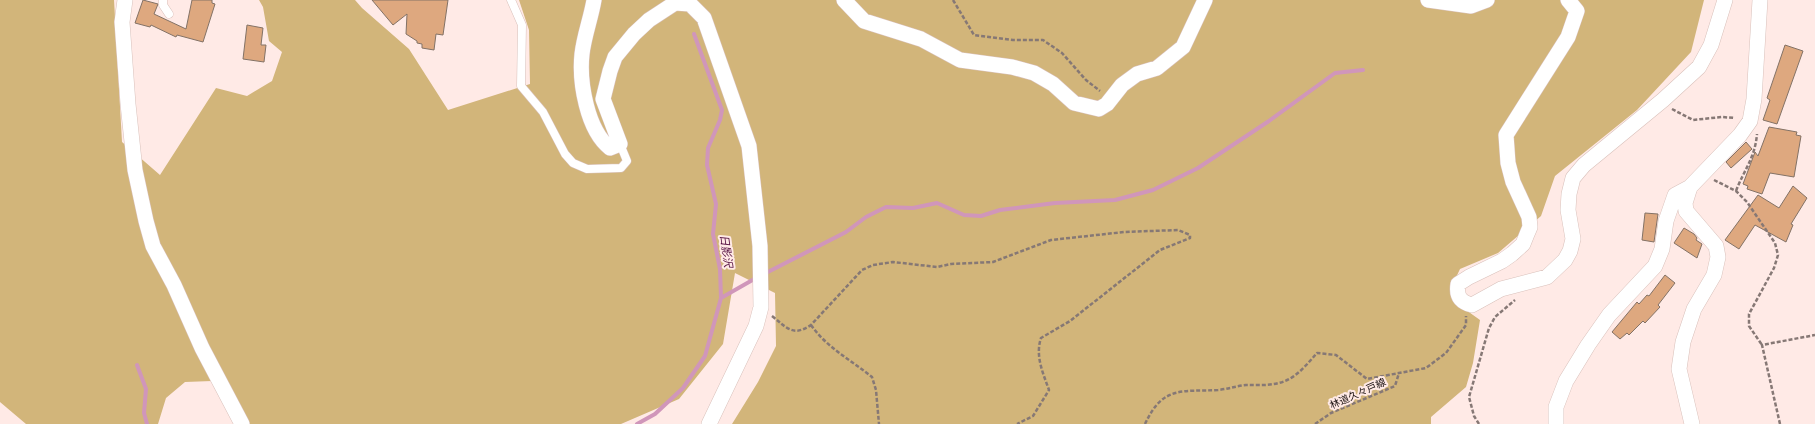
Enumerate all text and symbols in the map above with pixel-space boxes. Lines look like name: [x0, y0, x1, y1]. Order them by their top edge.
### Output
water label: 日影沢: [717, 234, 735, 270]
street label: 林道久々戸線: [1328, 376, 1388, 412]

